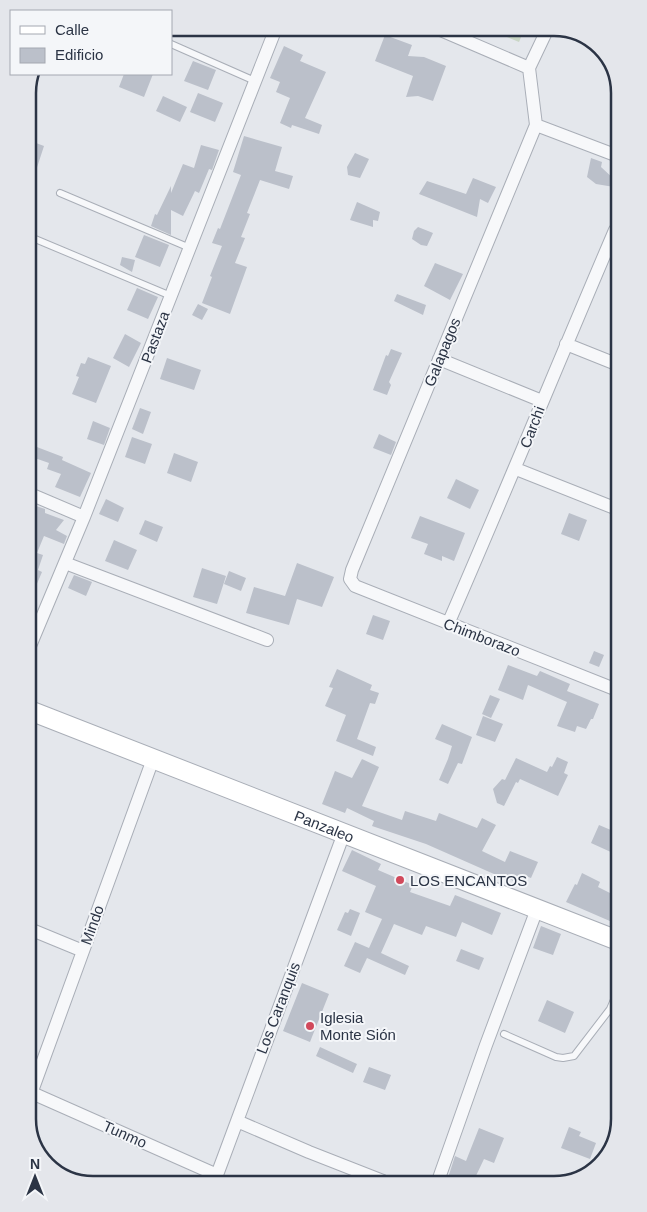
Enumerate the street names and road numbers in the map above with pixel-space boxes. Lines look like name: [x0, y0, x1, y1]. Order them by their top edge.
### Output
street label: Pastaza: [137, 308, 173, 365]
street label: Galapagos: [421, 315, 463, 389]
street label: Carchi: [516, 404, 548, 450]
street label: Chimborazo: [441, 615, 523, 659]
street label: Panzaleo: [292, 806, 357, 845]
street label: Mindo: [77, 903, 107, 947]
street label: Los Caranquis: [253, 960, 303, 1056]
street label: Tunmo: [100, 1117, 150, 1151]

